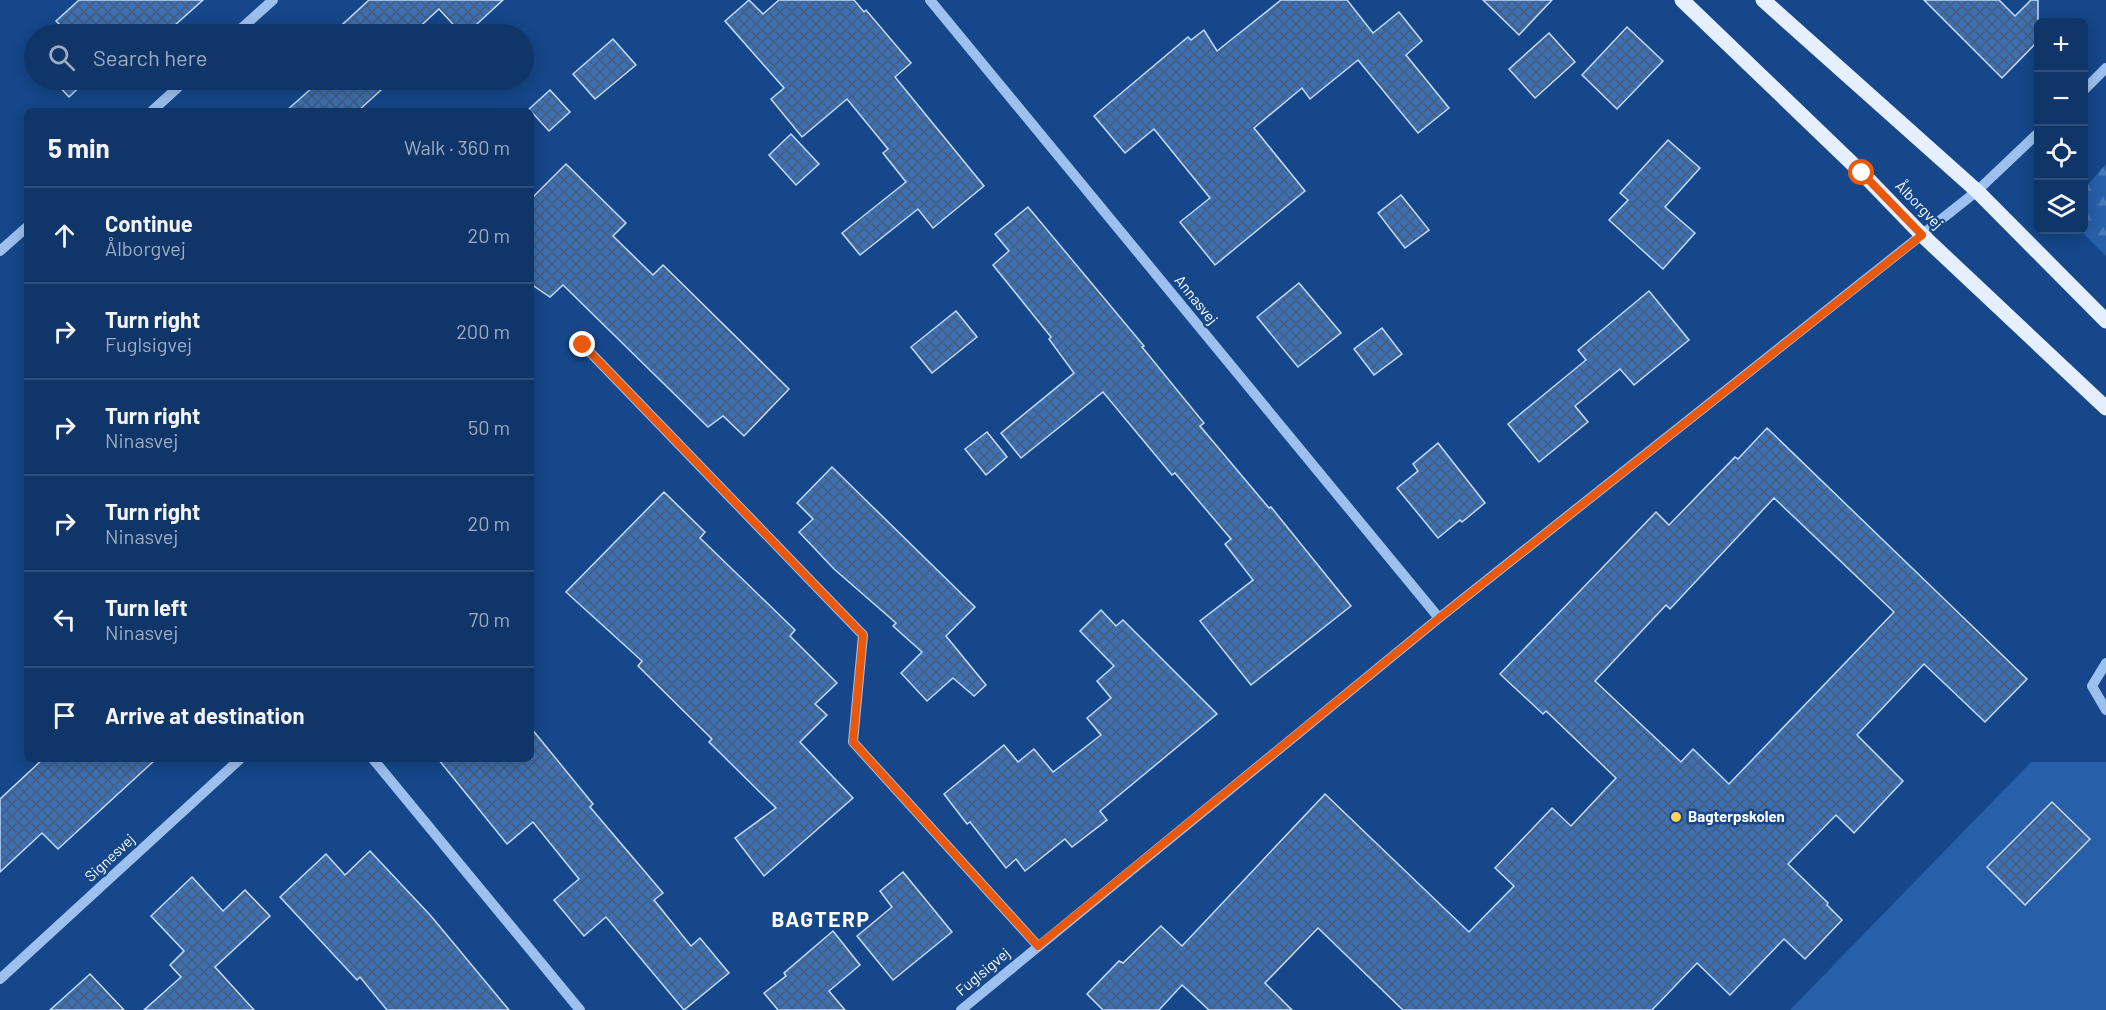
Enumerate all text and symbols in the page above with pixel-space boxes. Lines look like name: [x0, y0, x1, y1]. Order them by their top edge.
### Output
map controls: [2034, 18, 2088, 234]
button: +: [2034, 18, 2088, 72]
search box: [24, 24, 534, 90]
icon: search: [45, 41, 78, 74]
text: Search here: [93, 44, 207, 70]
button: −: [2034, 72, 2088, 126]
button: locate: [2034, 126, 2088, 180]
text: 5 min: [48, 132, 110, 163]
text: Walk · 360 m: [404, 135, 510, 159]
route start: [1848, 159, 1874, 185]
street label: Ålborgvej: [1892, 176, 1948, 232]
button: layers: [2034, 180, 2088, 234]
text: Continue: [105, 210, 193, 236]
icon: ahead: [48, 219, 81, 252]
text: 20 m: [467, 223, 510, 247]
text: Ålborgvej: [105, 236, 186, 260]
street label: Annasvej: [1171, 271, 1222, 328]
text: Turn right: [105, 306, 200, 332]
icon: right: [48, 315, 81, 348]
text: 200 m: [456, 319, 510, 343]
route end: [569, 331, 595, 357]
text: Fuglsigvej: [105, 332, 192, 356]
text: Turn right: [105, 402, 200, 428]
icon: right: [48, 411, 81, 444]
text: 50 m: [468, 415, 510, 439]
text: Ninasvej: [105, 428, 178, 452]
text: Turn right: [105, 498, 200, 524]
icon: right: [48, 507, 81, 540]
text: 20 m: [467, 511, 510, 535]
text: Ninasvej: [105, 524, 178, 548]
text: Turn left: [105, 594, 188, 620]
icon: left: [48, 603, 81, 636]
text: 70 m: [469, 607, 510, 631]
text: Ninasvej: [105, 620, 178, 644]
icon: arrive: [48, 699, 81, 732]
text: Arrive at destination: [105, 702, 304, 728]
place label: Bagterpskolen: [1688, 807, 1785, 825]
marker: Bagterpskolen: [1669, 810, 1683, 824]
street label: Signesvej: [81, 830, 138, 885]
district label: BAGTERP: [771, 906, 871, 931]
street label: Fuglsigvej: [952, 943, 1013, 999]

